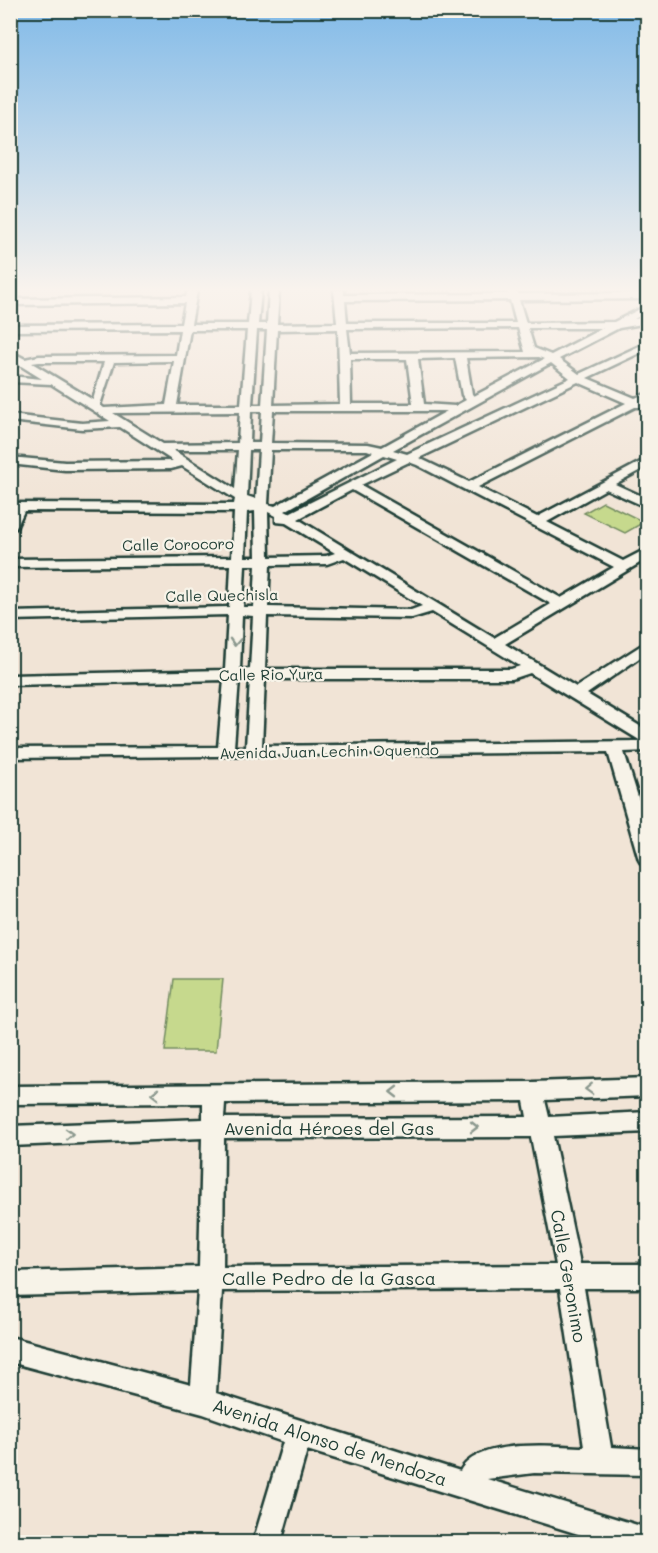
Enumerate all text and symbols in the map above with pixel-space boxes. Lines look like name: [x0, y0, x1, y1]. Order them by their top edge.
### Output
street label: Calle Corocoro: [122, 533, 234, 555]
street label: Calle Quechisla: [165, 584, 279, 606]
one-way arrow: [228, 637, 241, 646]
street label: Calle Rio Yura: [219, 663, 323, 685]
street label: Avenida Juan Lechin Oquendo: [219, 739, 439, 763]
one-way arrow: [585, 1083, 594, 1095]
one-way arrow: [390, 1086, 399, 1098]
one-way arrow: [151, 1088, 160, 1100]
street label: Avenida Héroes del Gas: [224, 1116, 434, 1140]
one-way arrow: [469, 1121, 478, 1133]
one-way arrow: [64, 1127, 73, 1140]
street label: Calle Geronimo: [545, 1208, 593, 1345]
street label: Calle Pedro de la Gasca: [222, 1266, 436, 1290]
street label: Avenida Alonso de Mendoza: [210, 1393, 450, 1491]

